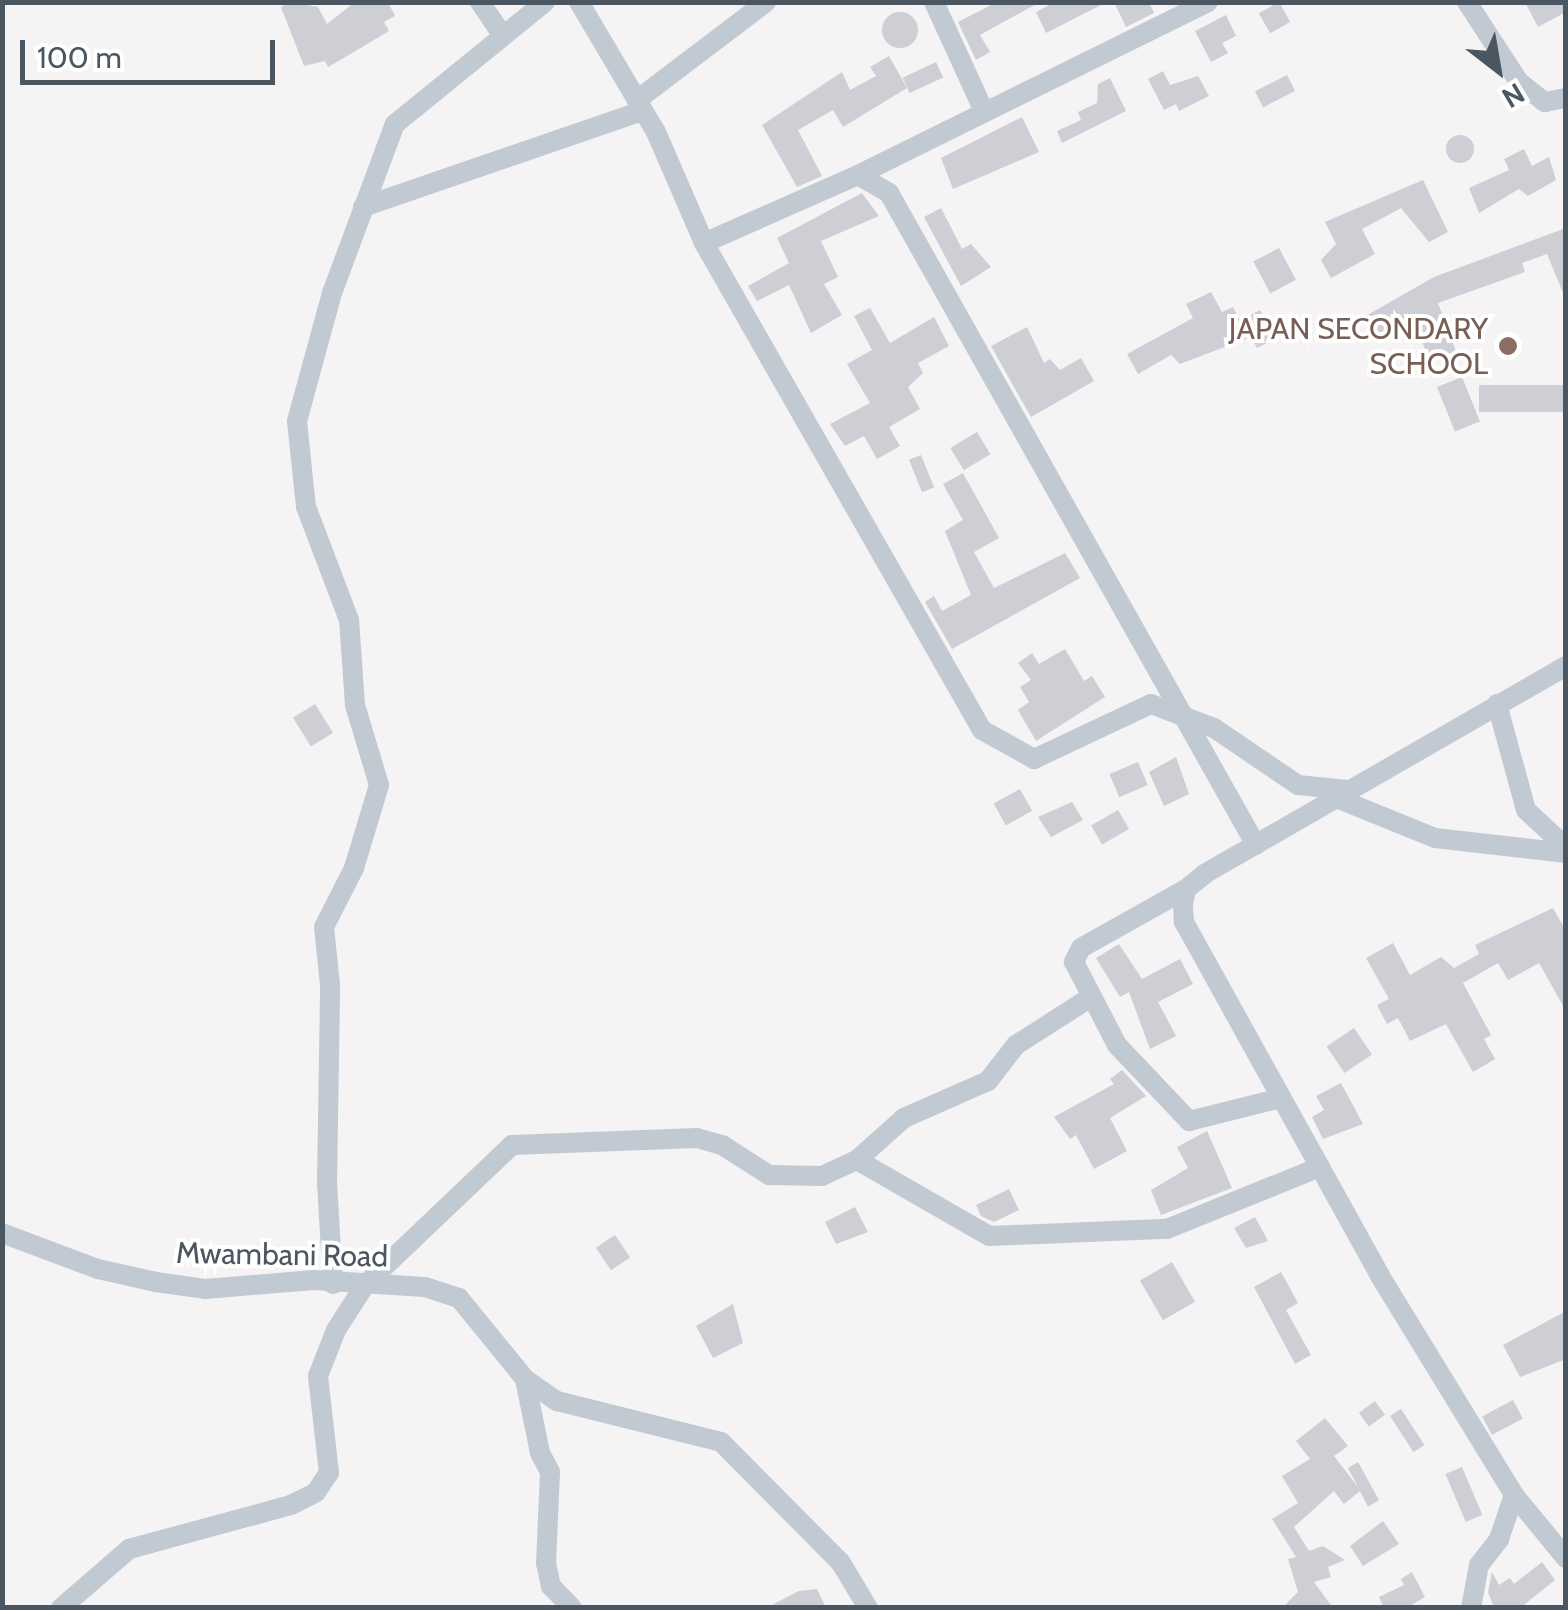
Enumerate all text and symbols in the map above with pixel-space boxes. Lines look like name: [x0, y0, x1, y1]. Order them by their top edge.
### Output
scale bar: [25, 20, 280, 82]
north arrow: [1448, 20, 1548, 120]
text: 100 m: [37, 39, 122, 76]
text: N: [1496, 76, 1531, 115]
place label: JAPAN SECONDARY SCHOOL: [1229, 311, 1488, 382]
marker: JAPAN SECONDARY SCHOOL: [1497, 335, 1519, 357]
street label: Mwambani Road: [176, 1235, 388, 1275]

